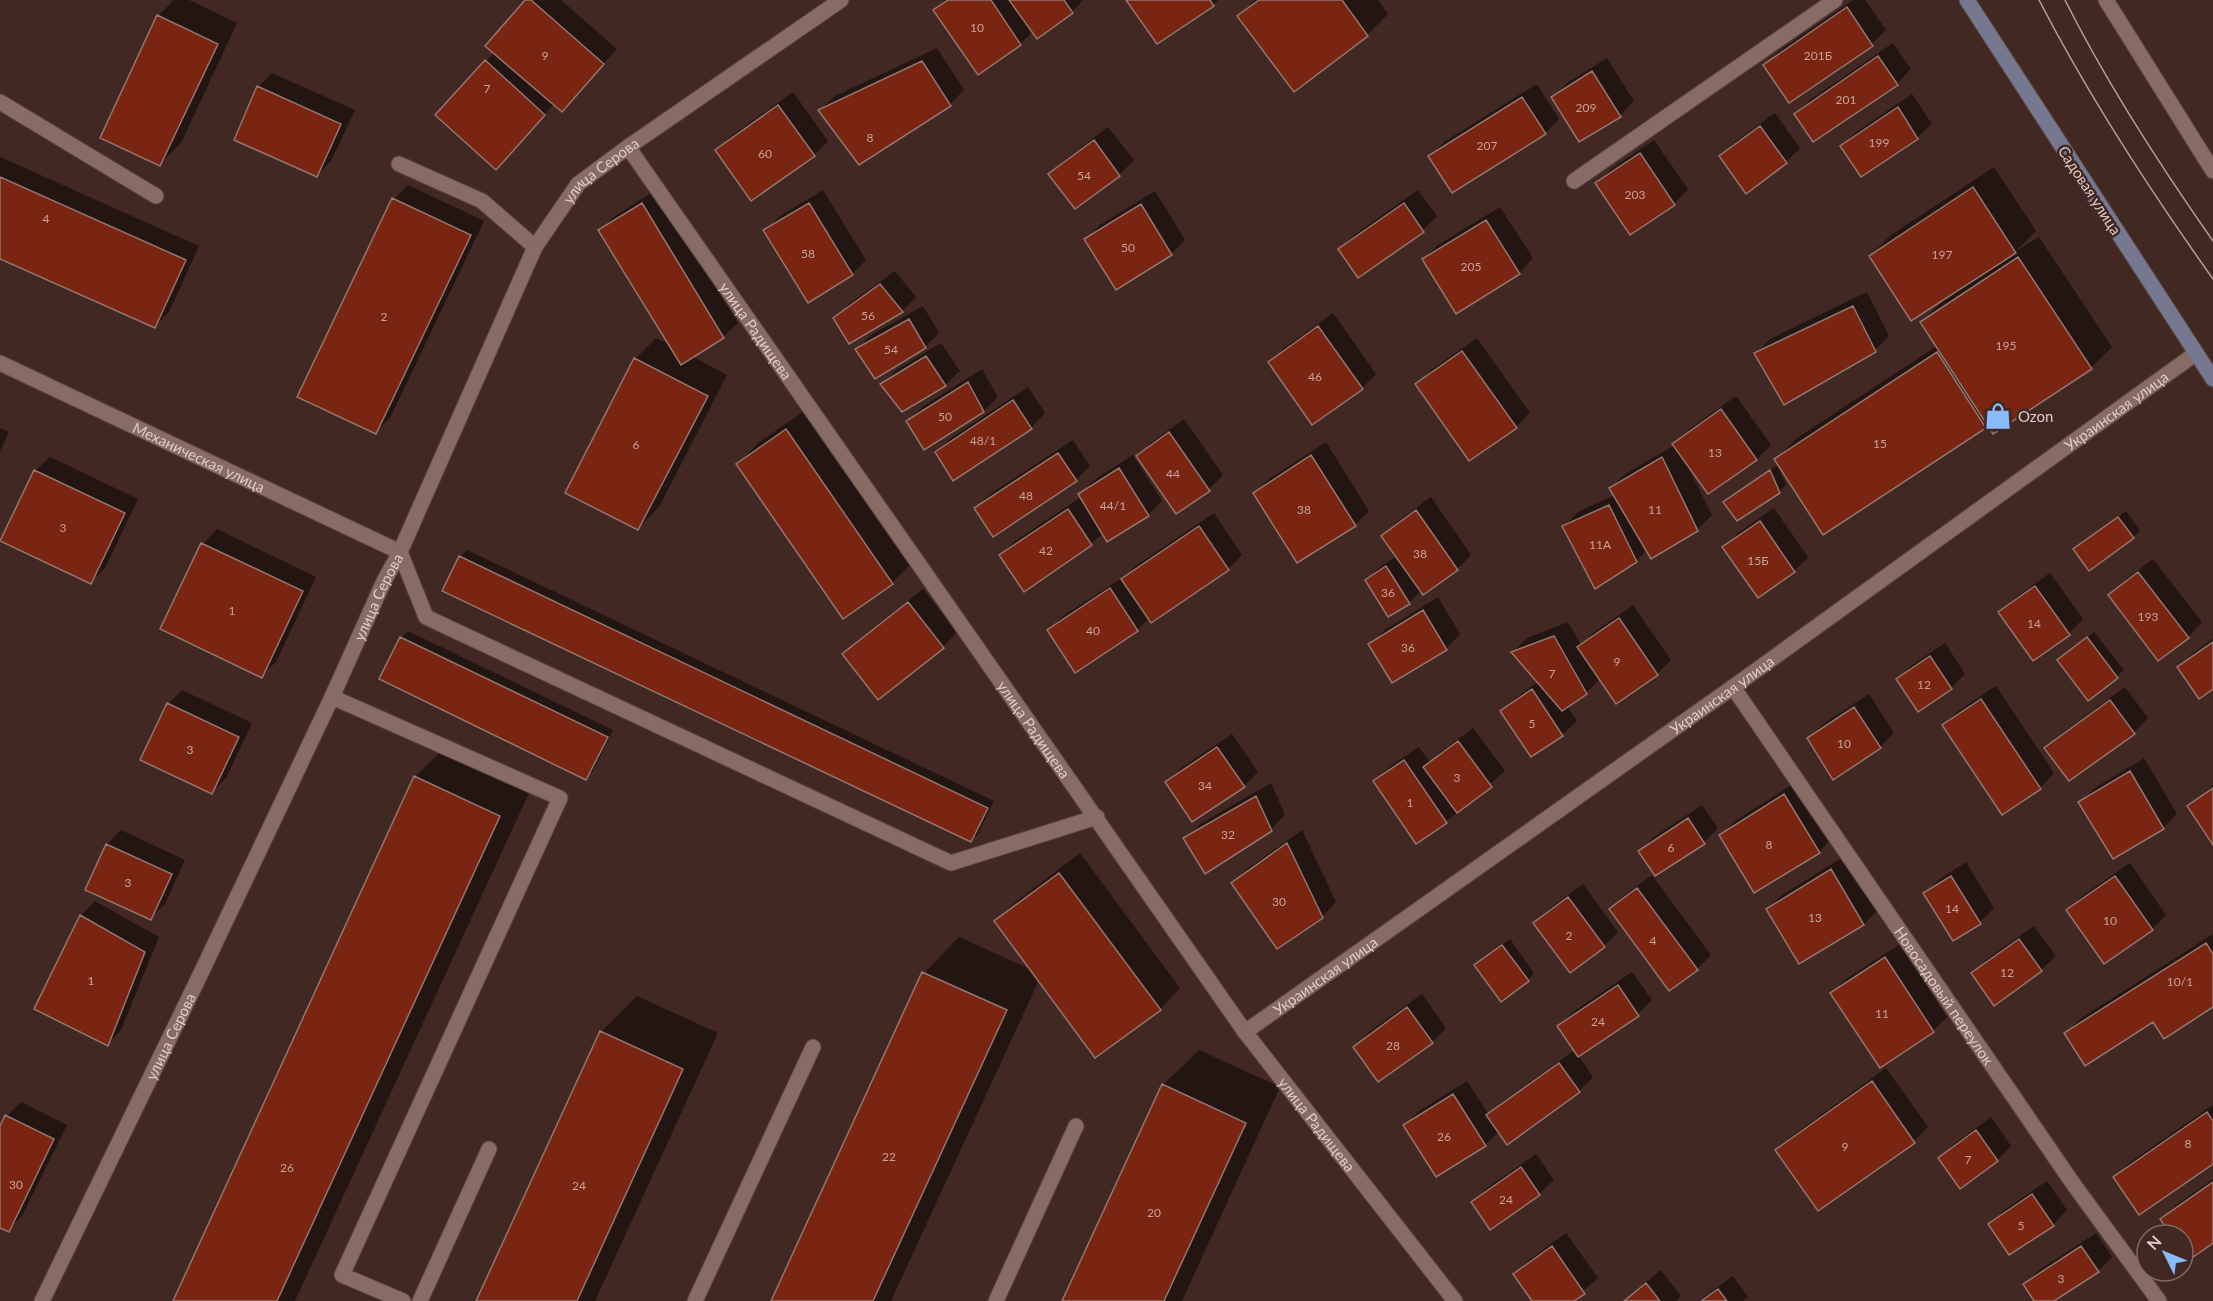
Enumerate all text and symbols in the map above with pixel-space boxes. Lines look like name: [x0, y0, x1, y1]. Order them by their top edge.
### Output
house number: 10: [970, 20, 984, 35]
house number: 9: [542, 48, 549, 63]
house number: 201Б: [1804, 48, 1832, 63]
house number: 7: [484, 81, 491, 96]
house number: 201: [1836, 92, 1856, 107]
house number: 209: [1576, 100, 1596, 115]
house number: 8: [867, 130, 874, 145]
street label: улица Серова: [559, 133, 642, 207]
house number: 199: [1869, 135, 1889, 150]
house number: 207: [1477, 138, 1497, 153]
street label: Садовая улица: [2055, 142, 2125, 238]
house number: 60: [758, 146, 772, 161]
house number: 54: [1077, 168, 1091, 183]
house number: 203: [1625, 187, 1645, 202]
house number: 4: [43, 211, 50, 226]
house number: 50: [1121, 240, 1135, 255]
house number: 58: [801, 246, 815, 261]
house number: 197: [1932, 247, 1952, 262]
house number: 205: [1461, 259, 1481, 274]
street label: улица Радищева: [716, 279, 796, 383]
house number: 56: [861, 308, 875, 323]
house number: 2: [381, 309, 388, 324]
house number: 195: [1996, 338, 2016, 353]
house number: 54: [884, 342, 898, 357]
street label: Украинская улица: [2061, 367, 2172, 454]
house number: 46: [1308, 369, 1322, 384]
shop icon: Ozon: [1983, 401, 2013, 431]
place label: Ozon: [2018, 407, 2053, 425]
house number: 50: [938, 409, 952, 424]
street label: Механическая улица: [130, 418, 268, 496]
house number: 48/1: [970, 433, 996, 448]
house number: 15: [1873, 436, 1887, 451]
house number: 6: [633, 437, 640, 452]
house number: 13: [1708, 445, 1722, 460]
house number: 44: [1166, 466, 1180, 481]
house number: 48: [1019, 488, 1033, 503]
house number: 44/1: [1100, 498, 1126, 513]
house number: 38: [1297, 502, 1311, 517]
house number: 11: [1648, 502, 1662, 517]
house number: 3: [60, 520, 67, 535]
house number: 11А: [1589, 537, 1612, 552]
house number: 42: [1039, 543, 1053, 558]
house number: 38: [1413, 546, 1427, 561]
street label: улица Серова: [349, 550, 406, 643]
house number: 15Б: [1747, 553, 1769, 568]
house number: 36: [1381, 585, 1395, 600]
house number: 1: [229, 603, 236, 618]
house number: 193: [2138, 609, 2158, 624]
house number: 14: [2027, 616, 2041, 631]
house number: 40: [1086, 623, 1100, 638]
house number: 36: [1401, 640, 1415, 655]
street label: Украинская улица: [1666, 651, 1777, 738]
house number: 9: [1614, 654, 1621, 669]
house number: 7: [1549, 666, 1556, 681]
street label: улица Радищева: [994, 677, 1074, 782]
house number: 12: [1917, 677, 1931, 692]
house number: 5: [1529, 716, 1536, 731]
house number: 10: [1837, 736, 1851, 751]
house number: 3: [187, 742, 194, 757]
house number: 3: [1454, 770, 1461, 785]
house number: 34: [1198, 778, 1212, 793]
house number: 1: [1407, 795, 1414, 810]
house number: 32: [1221, 827, 1235, 842]
house number: 8: [1766, 837, 1773, 852]
house number: 6: [1668, 840, 1675, 855]
house number: 3: [125, 875, 132, 890]
house number: 30: [1272, 894, 1286, 909]
house number: 14: [1945, 901, 1959, 916]
house number: 13: [1808, 910, 1822, 925]
house number: 10: [2103, 913, 2117, 928]
street label: Новосадовый переулок: [1891, 923, 1998, 1068]
house number: 2: [1566, 928, 1573, 943]
street label: Украинская улица: [1269, 932, 1381, 1019]
house number: 4: [1650, 933, 1657, 948]
house number: 12: [2000, 965, 2014, 980]
house number: 1: [88, 973, 95, 988]
house number: 10/1: [2167, 974, 2193, 989]
street label: улица Серова: [142, 990, 199, 1083]
house number: 11: [1875, 1006, 1889, 1021]
house number: 24: [1591, 1014, 1605, 1029]
house number: 28: [1386, 1038, 1400, 1053]
street label: улица Радищева: [1275, 1074, 1359, 1175]
house number: 26: [1437, 1129, 1451, 1144]
house number: 8: [2185, 1136, 2192, 1151]
house number: 9: [1842, 1139, 1849, 1154]
house number: 22: [882, 1149, 896, 1164]
house number: 7: [1965, 1152, 1972, 1167]
house number: 26: [280, 1160, 294, 1175]
house number: 30: [9, 1177, 23, 1192]
house number: 24: [572, 1178, 586, 1193]
house number: 24: [1499, 1192, 1513, 1207]
house number: 20: [1147, 1205, 1161, 1220]
house number: 5: [2018, 1218, 2025, 1233]
north arrow: [2135, 1223, 2195, 1283]
text: N: [2143, 1231, 2165, 1253]
house number: 3: [2058, 1271, 2065, 1286]

